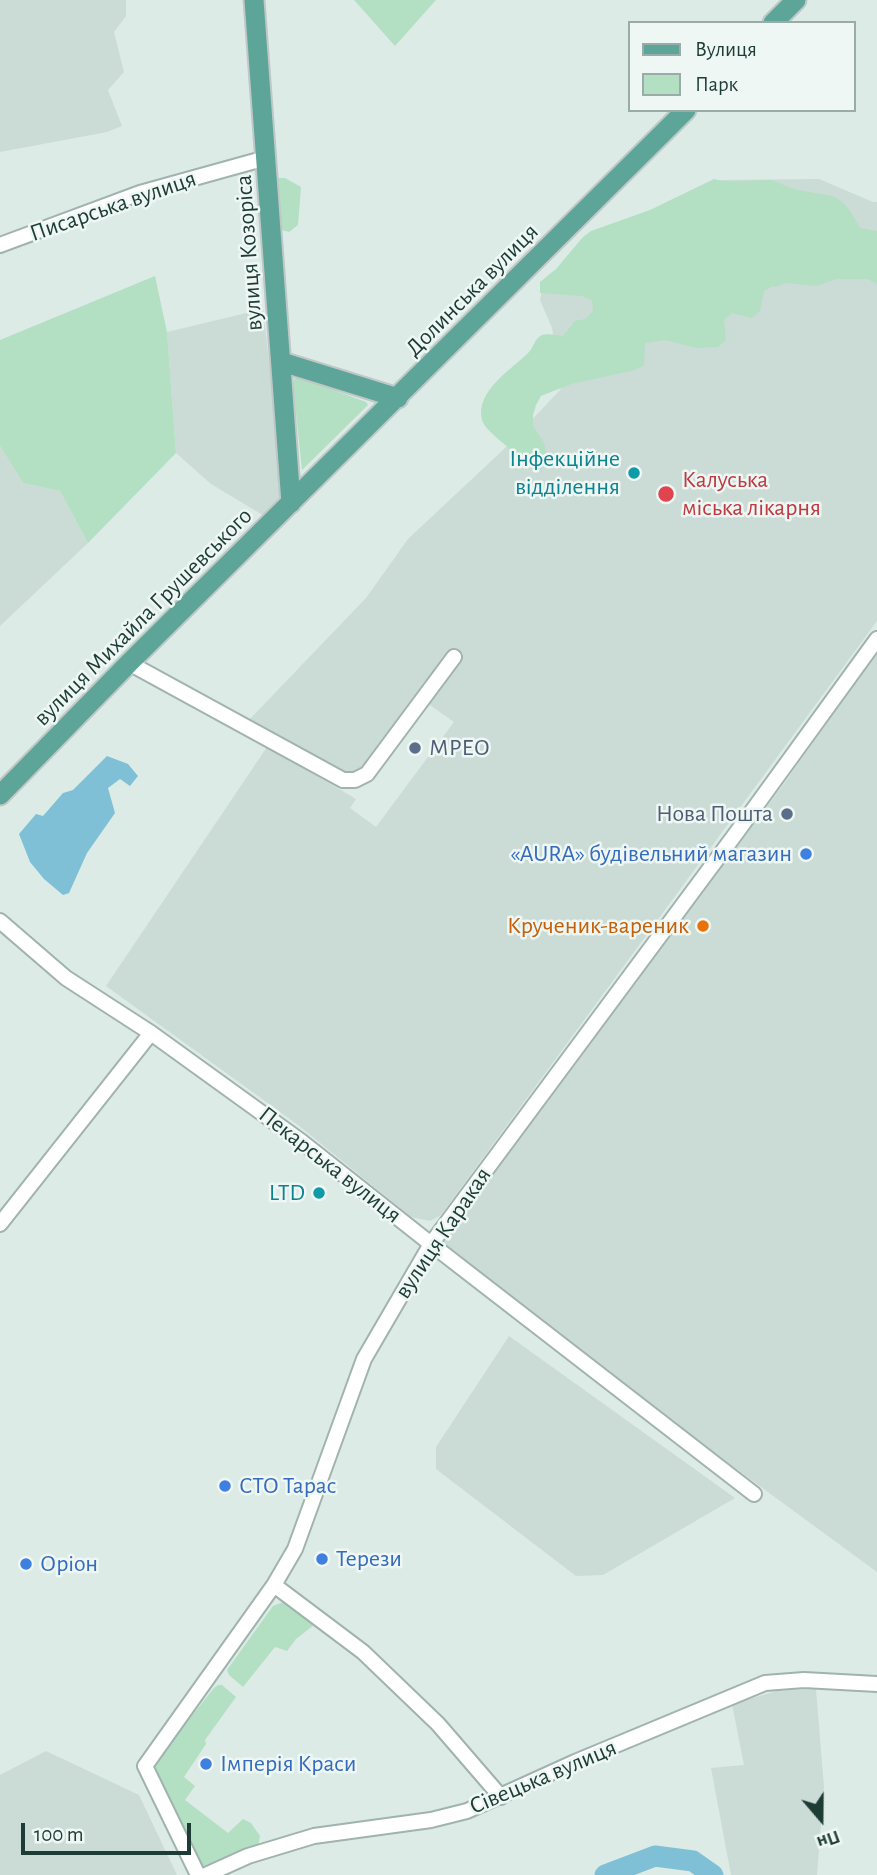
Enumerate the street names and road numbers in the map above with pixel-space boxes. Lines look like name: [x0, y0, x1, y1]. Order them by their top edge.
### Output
street label: Писарська вулиця: [26, 164, 200, 248]
street label: вулиця Козоріса: [229, 174, 269, 332]
street label: Долинська вулиця: [399, 217, 545, 363]
street label: вулиця Михайла Грушевського: [28, 502, 258, 732]
street label: Пекарська вулиця: [253, 1100, 407, 1230]
street label: вулиця Каракая: [388, 1162, 498, 1304]
street label: Сівецька вулиця: [465, 1733, 621, 1821]

